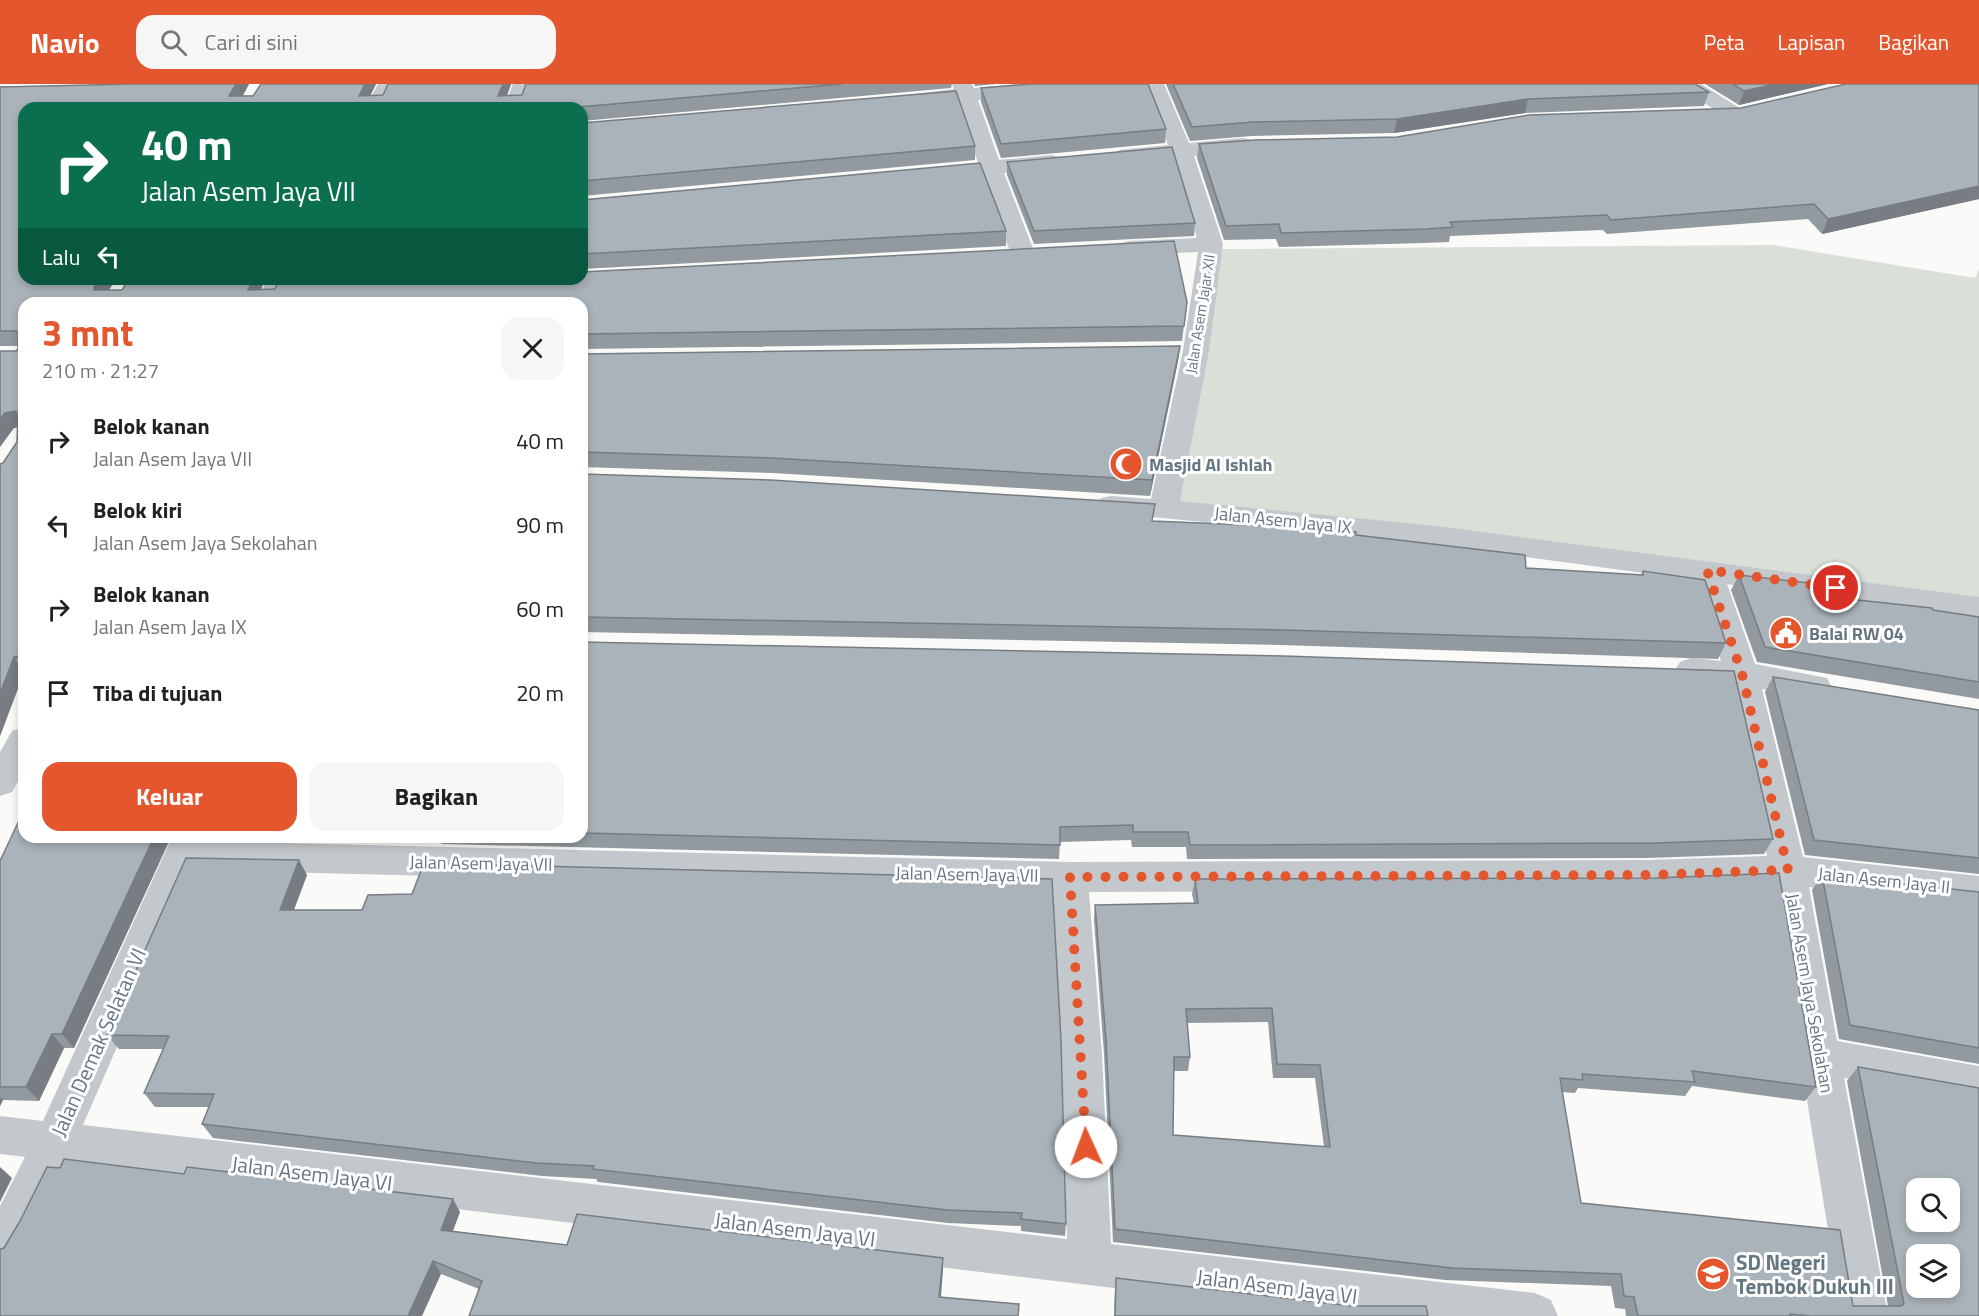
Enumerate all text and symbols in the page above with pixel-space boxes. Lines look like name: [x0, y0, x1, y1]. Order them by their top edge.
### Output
search box: [136, 15, 556, 69]
text: Navio: [30, 21, 100, 64]
text: Cari di sini: [205, 25, 298, 59]
icon: search: [157, 26, 190, 59]
text: Peta: [1704, 26, 1745, 58]
text: Lapisan: [1778, 26, 1845, 58]
text: Bagikan: [1878, 26, 1949, 58]
text: 40 m: [141, 112, 233, 176]
icon: right: [42, 126, 120, 204]
text: Jalan Asem Jaya VII: [141, 170, 356, 211]
text: Lalu: [42, 240, 80, 274]
icon: left: [92, 240, 125, 273]
street label: Jalan Asem Jajar XII: [1179, 253, 1221, 375]
text: 3 mnt: [42, 305, 133, 360]
button: close: [501, 317, 564, 380]
text: 210 m · 21:27: [42, 355, 159, 386]
text: Belok kanan: [93, 409, 210, 443]
text: 40 m: [516, 424, 564, 458]
icon: right: [42, 425, 75, 458]
text: Jalan Asem Jaya VII: [93, 443, 252, 474]
mosque icon: Masjid Al Ishlah: [1108, 446, 1144, 482]
place label: Masjid Al Ishlah: [1149, 451, 1273, 478]
text: Belok kiri: [93, 493, 182, 527]
street label: Jalan Asem Jaya IX: [1213, 499, 1353, 541]
text: 90 m: [516, 508, 564, 542]
icon: left: [42, 509, 75, 542]
text: Jalan Asem Jaya Sekolahan: [93, 527, 318, 558]
pin: [1810, 562, 1861, 613]
icon: arrive: [1819, 571, 1852, 604]
text: Belok kanan: [93, 577, 210, 611]
text: 60 m: [516, 592, 564, 626]
icon: right: [42, 593, 75, 626]
text: Jalan Asem Jaya IX: [93, 611, 247, 642]
public building icon: Balai RW 04: [1768, 615, 1804, 651]
place label: Balai RW 04: [1809, 620, 1904, 647]
text: Tiba di tujuan: [93, 676, 222, 710]
text: 20 m: [516, 676, 564, 710]
icon: arrive: [42, 677, 75, 710]
button: Keluar: [42, 762, 297, 831]
button: Bagikan: [309, 762, 564, 831]
street label: Jalan Asem Jaya VII: [409, 848, 553, 878]
street label: Jalan Asem Jaya VII: [895, 859, 1039, 889]
street label: Jalan Asem Jaya II: [1817, 860, 1951, 900]
street label: Jalan Asem Jaya Sekolahan: [1779, 891, 1841, 1095]
street label: Jalan Demak Selatan VI: [42, 943, 154, 1141]
position arrow: [1054, 1115, 1118, 1179]
street label: Jalan Asem Jaya VI: [230, 1147, 394, 1199]
map controls: [1906, 1178, 1960, 1298]
button: search: [1906, 1178, 1960, 1232]
street label: Jalan Asem Jaya VI: [713, 1203, 877, 1255]
button: layers: [1906, 1244, 1960, 1298]
place label: SD Negeri Tembok Dukuh III: [1736, 1246, 1894, 1302]
school or university icon: SD Negeri Tembok Dukuh III: [1695, 1256, 1731, 1292]
street label: Jalan Asem Jaya VI: [1195, 1260, 1359, 1312]

